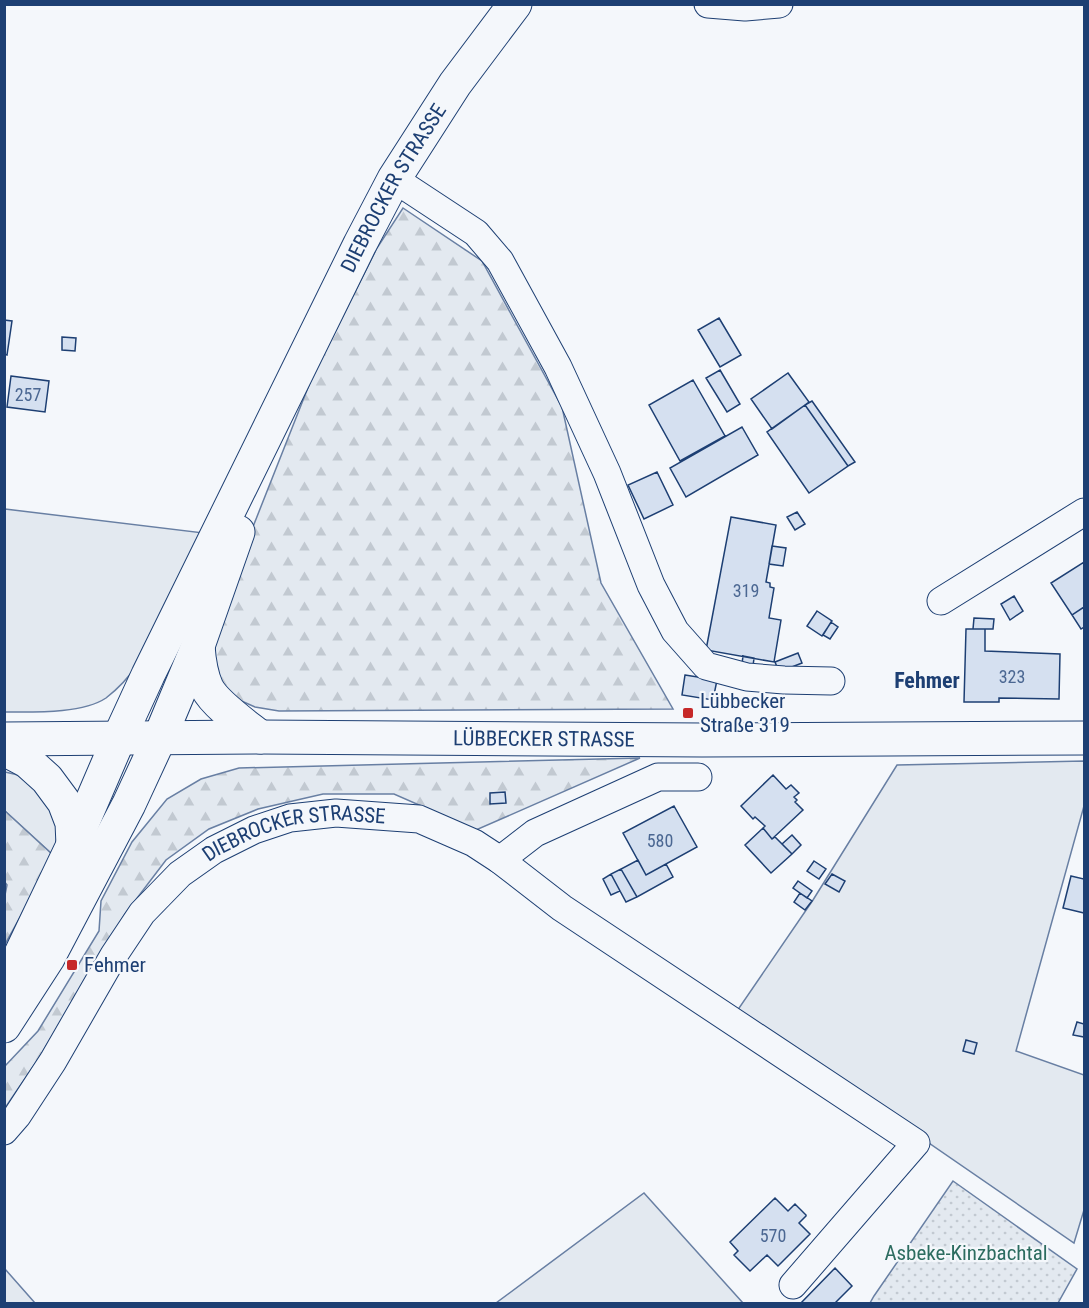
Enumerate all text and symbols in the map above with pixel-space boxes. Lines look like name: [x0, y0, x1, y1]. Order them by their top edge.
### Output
street label: DIEBROCKER STRASSE: [336, 99, 451, 276]
house number: 257: [15, 384, 41, 405]
house number: 319: [733, 580, 759, 601]
house number: 323: [999, 666, 1025, 687]
district label: Fehmer: [894, 668, 960, 693]
place label: Lübbecker Straße 319: [700, 689, 790, 737]
marker: Lübbecker Straße 319: [681, 706, 695, 720]
street label: LÜBBECKER STRASSE: [453, 726, 635, 752]
street label: DIEBROCKER STRASSE: [198, 800, 386, 866]
house number: 580: [647, 830, 673, 851]
place label: Fehmer: [84, 953, 146, 977]
marker: Fehmer: [65, 958, 79, 972]
house number: 570: [760, 1225, 786, 1246]
park label: Asbeke-Kinzbachtal: [884, 1241, 1048, 1265]

